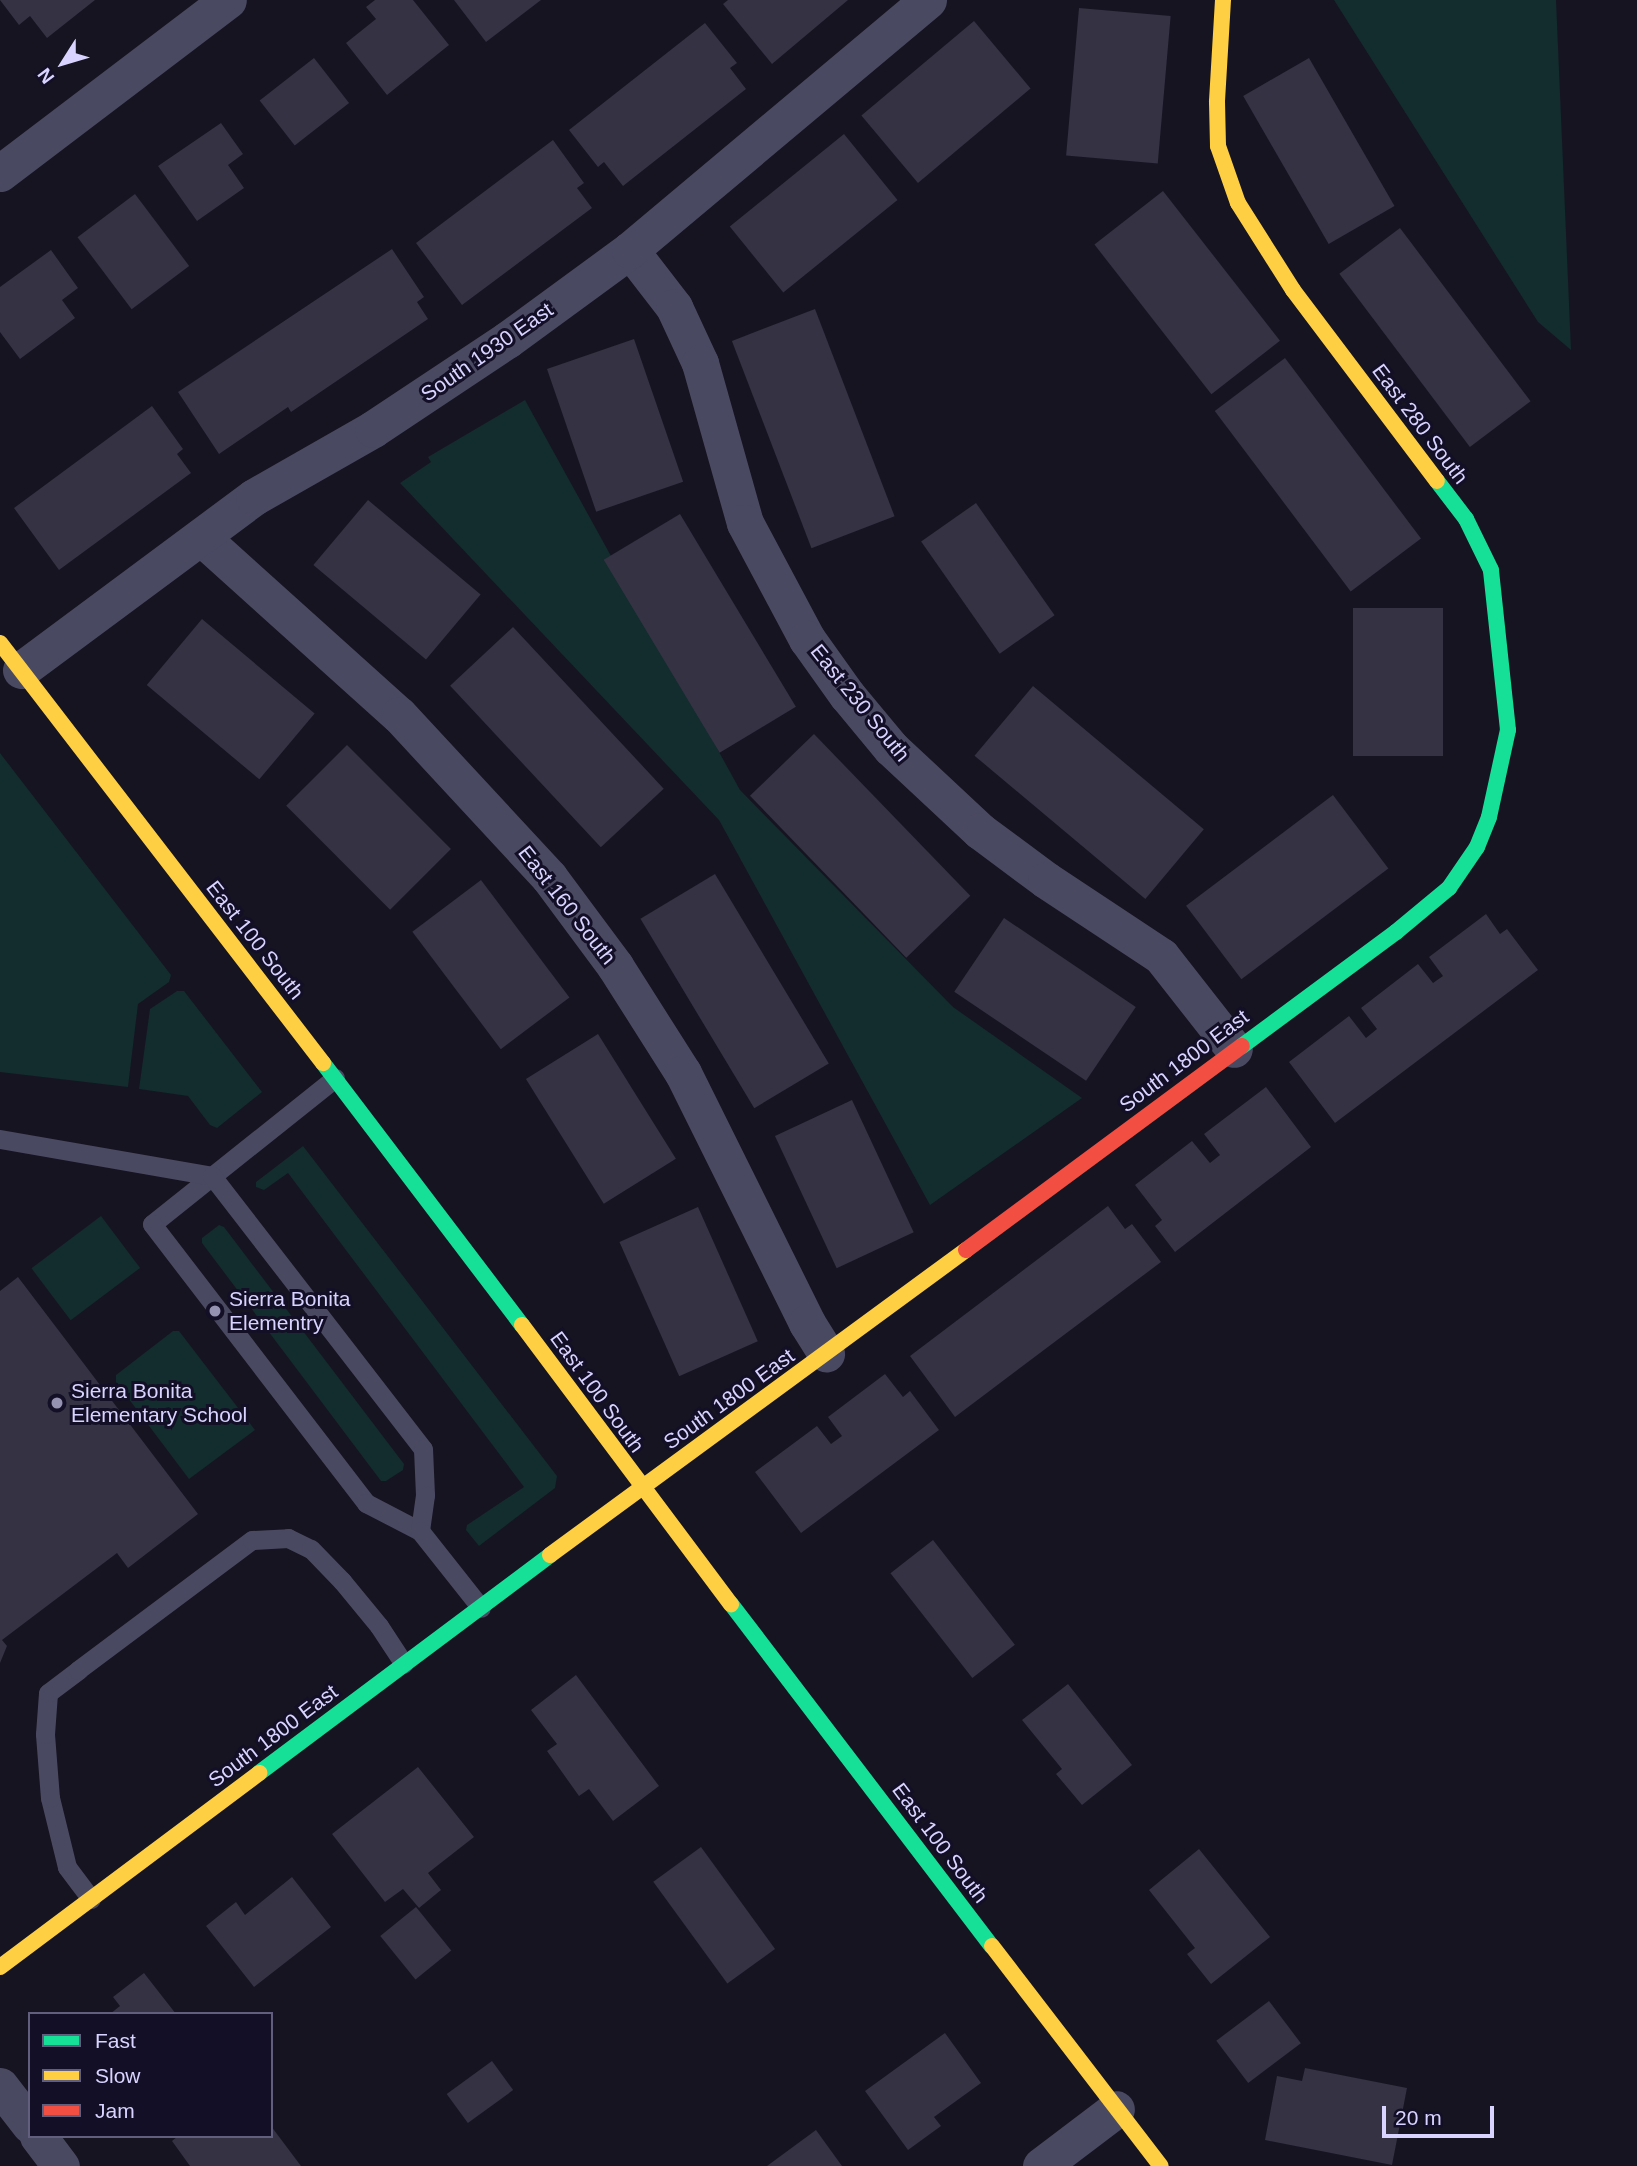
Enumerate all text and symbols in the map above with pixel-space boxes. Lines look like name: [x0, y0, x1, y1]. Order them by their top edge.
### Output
north arrow: [28, 28, 98, 98]
text: N: [33, 64, 58, 88]
street label: South 1930 East: [416, 297, 558, 407]
street label: East 280 South: [1367, 359, 1473, 489]
street label: East 230 South: [805, 639, 915, 767]
street label: East 160 South: [513, 841, 621, 969]
street label: East 100 South: [201, 876, 309, 1004]
street label: South 1800 East: [1114, 1004, 1254, 1118]
place label: Sierra Bonita Elementry: [229, 1286, 350, 1336]
marker: Sierra Bonita Elementry: [207, 1303, 223, 1319]
street label: East 100 South: [545, 1327, 649, 1457]
street label: South 1800 East: [659, 1343, 799, 1455]
place label: Sierra Bonita Elementary School: [71, 1378, 247, 1428]
marker: Sierra Bonita Elementary School: [49, 1395, 65, 1411]
street label: South 1800 East: [203, 1679, 343, 1793]
street label: East 100 South: [887, 1778, 993, 1908]
legend: [28, 2012, 273, 2138]
text: Fast: [95, 2029, 136, 2052]
text: Slow: [95, 2064, 141, 2087]
scale bar: [1385, 2092, 1497, 2136]
text: Jam: [95, 2099, 135, 2122]
text: 20 m: [1395, 2106, 1442, 2129]

